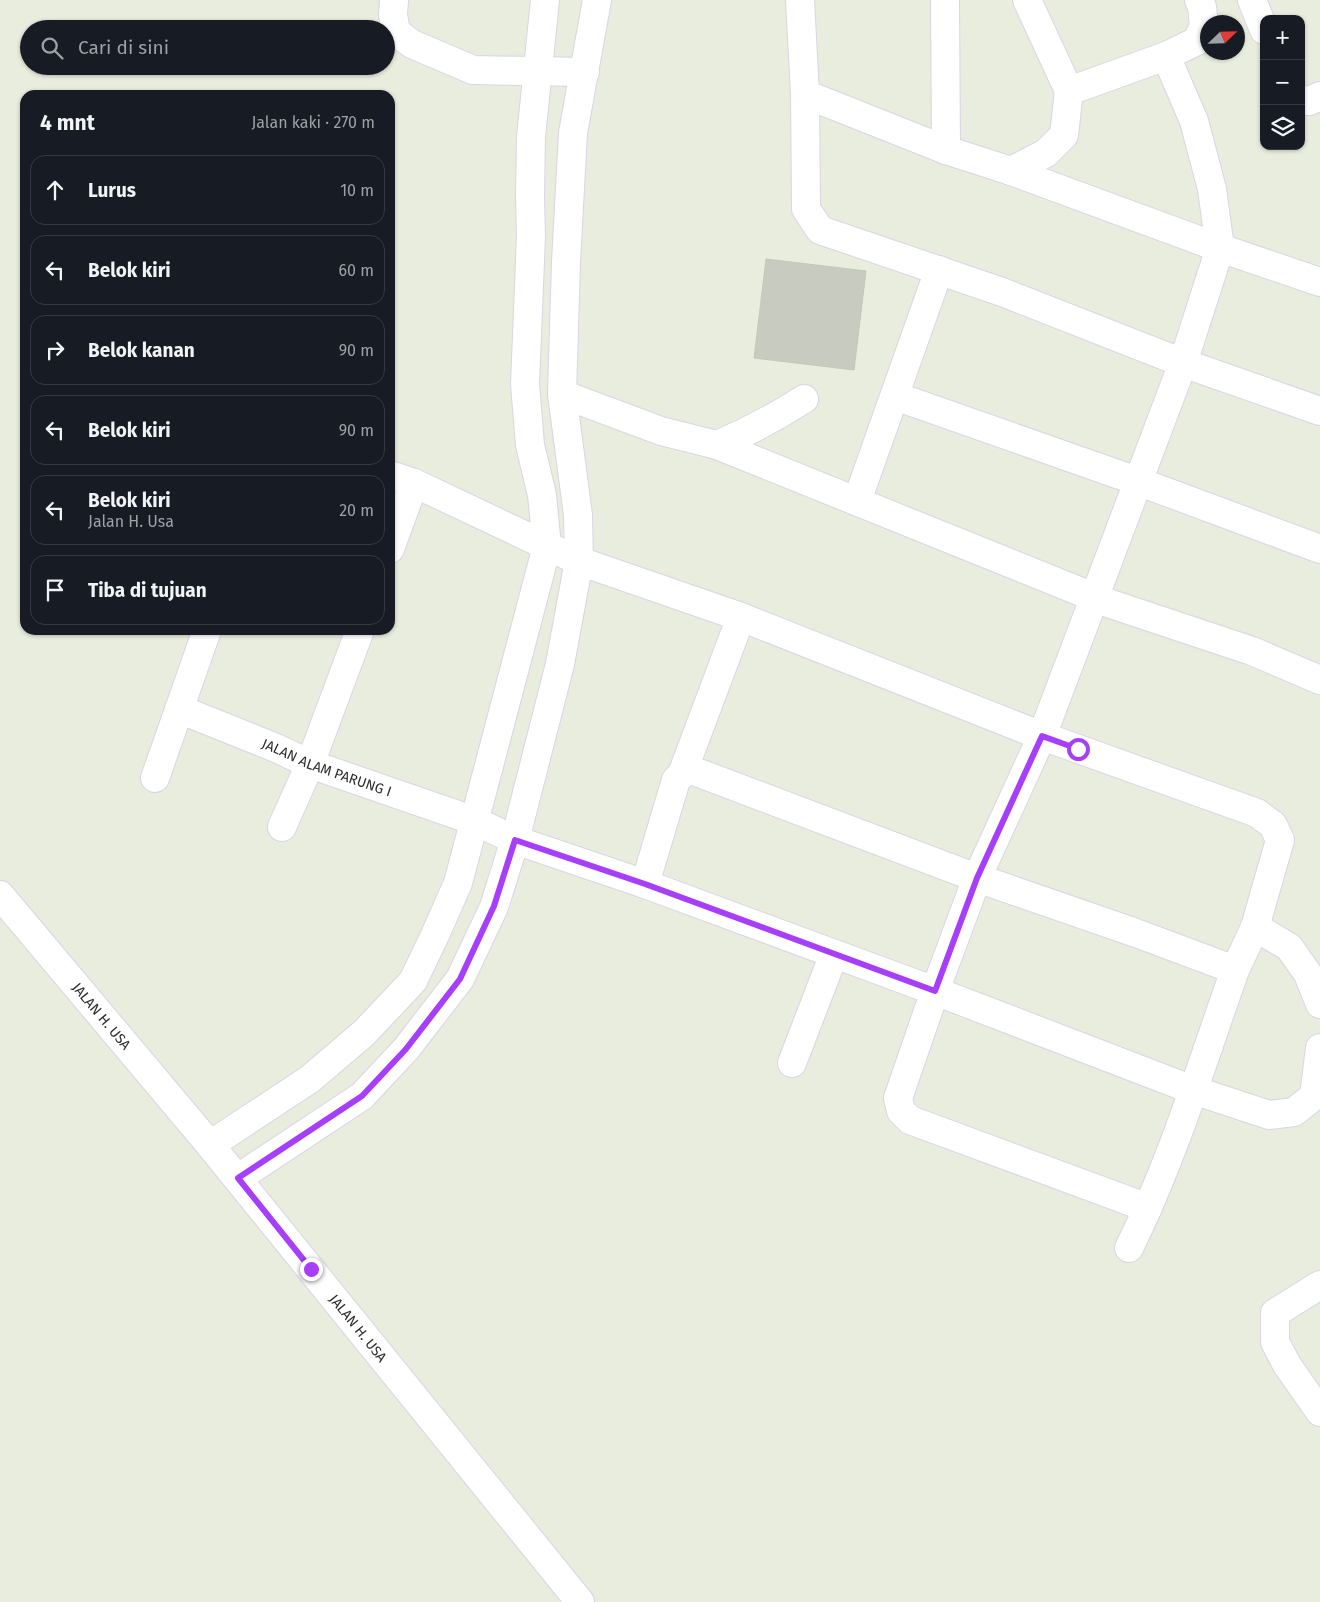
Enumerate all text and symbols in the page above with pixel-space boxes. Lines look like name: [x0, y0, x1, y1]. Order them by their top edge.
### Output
north arrow: [1200, 15, 1245, 60]
map controls: [1260, 15, 1305, 150]
button: +: [1260, 15, 1305, 60]
search box: [20, 20, 395, 75]
icon: search: [38, 34, 66, 62]
text: Cari di sini: [78, 36, 169, 59]
button: −: [1260, 60, 1305, 105]
button: layers: [1260, 105, 1305, 150]
text: 4 mnt: [40, 110, 95, 136]
text: Jalan kaki · 270 m: [251, 113, 375, 132]
icon: ahead: [41, 176, 69, 204]
text: Lurus: [88, 179, 136, 202]
text: 10 m: [340, 181, 374, 200]
icon: left: [41, 256, 69, 284]
text: Belok kiri: [88, 259, 171, 282]
text: 60 m: [339, 261, 374, 280]
icon: right: [41, 336, 69, 364]
text: Belok kanan: [88, 339, 195, 362]
text: 90 m: [339, 341, 374, 360]
icon: left: [41, 416, 69, 444]
text: Belok kiri: [88, 419, 171, 442]
text: 90 m: [339, 421, 374, 440]
text: Belok kiri: [88, 489, 171, 512]
icon: left: [41, 496, 69, 524]
text: 20 m: [339, 501, 374, 520]
text: Jalan H. Usa: [88, 512, 174, 531]
icon: arrive: [41, 576, 69, 604]
text: Tiba di tujuan: [88, 579, 207, 602]
street label: JALAN ALAM PARUNG I: [260, 735, 394, 800]
route start: [1067, 738, 1090, 761]
street label: JALAN H. USA: [69, 979, 135, 1053]
route end: [300, 1258, 323, 1281]
street label: JALAN H. USA: [326, 1291, 391, 1365]

